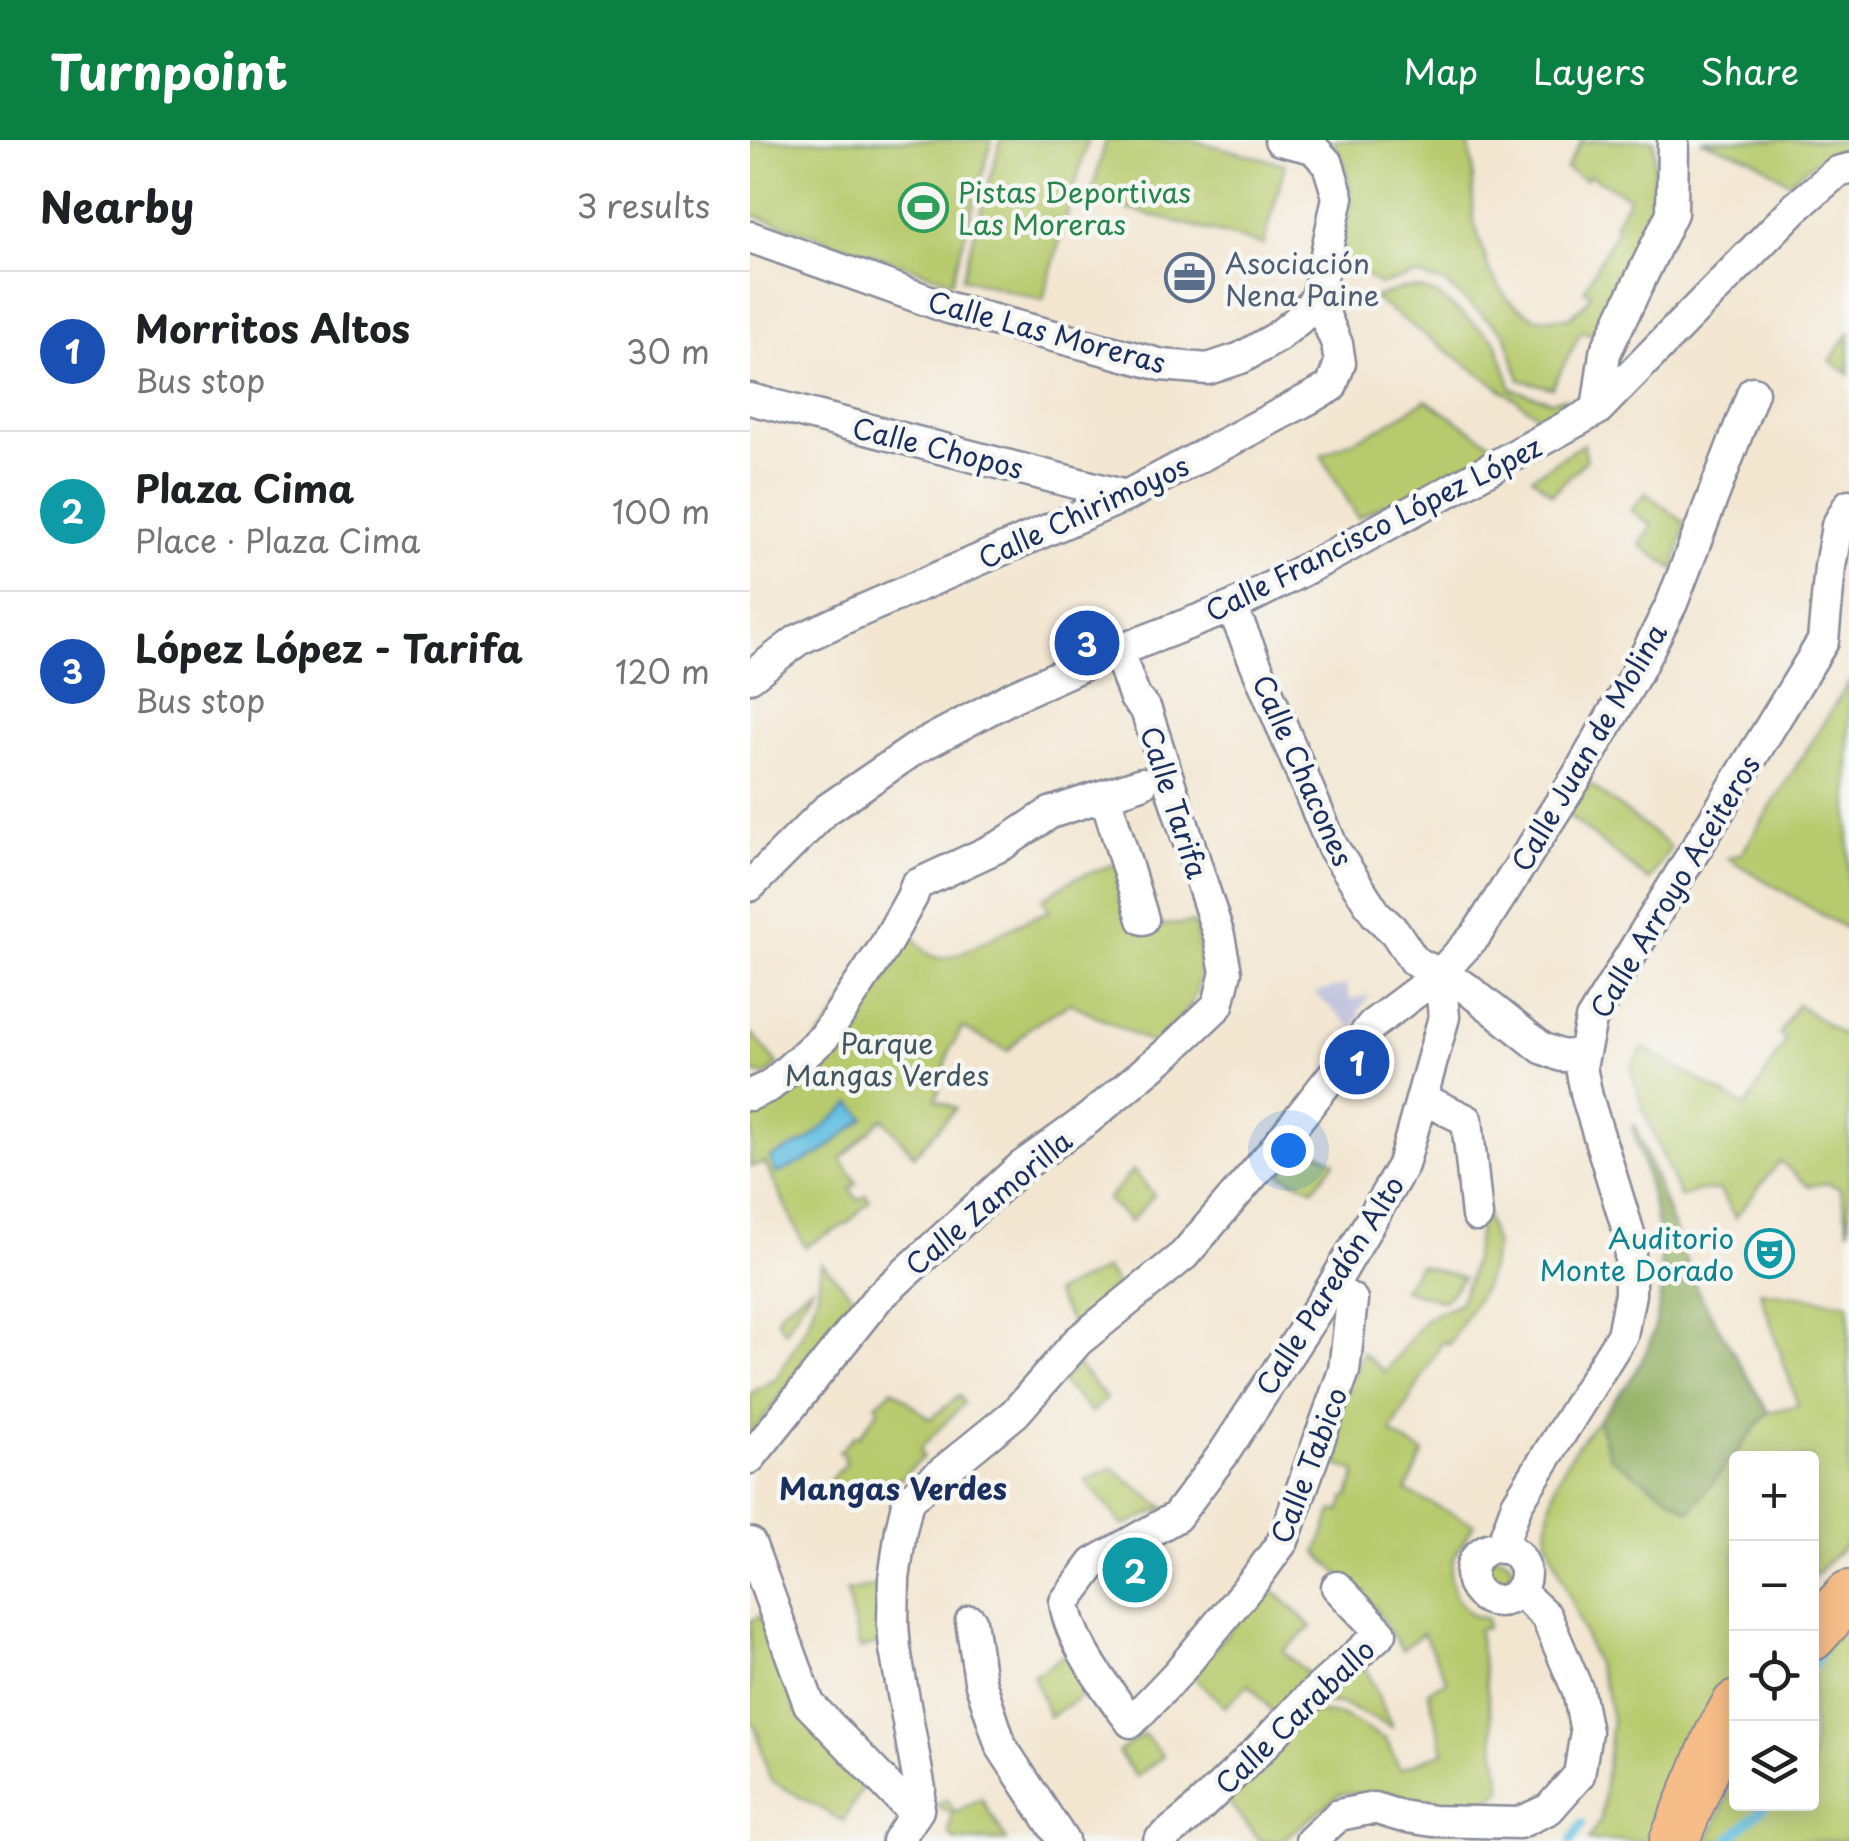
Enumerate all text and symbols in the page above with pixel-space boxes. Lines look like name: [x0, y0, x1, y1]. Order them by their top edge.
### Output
text: Turnpoint: [50, 34, 288, 106]
text: Map: [1403, 44, 1478, 97]
text: Layers: [1533, 44, 1645, 97]
text: Share: [1700, 44, 1799, 97]
place label: Pistas Deportivas Las Moreras: [958, 170, 1191, 245]
text: Nearby: [40, 174, 194, 237]
text: 3 results: [576, 181, 710, 229]
sports icon: Pistas Deportivas Las Moreras: [897, 181, 949, 233]
place label: Asociación Nena Paine: [1225, 241, 1380, 316]
office icon: Asociación Nena Paine: [1164, 252, 1216, 304]
street label: Calle Las Moreras: [923, 279, 1171, 383]
text: Morritos Altos: [135, 299, 410, 356]
text: 1: [65, 327, 80, 375]
text: 30 m: [626, 327, 710, 375]
text: Bus stop: [135, 356, 265, 404]
street label: Calle Chopos: [848, 405, 1028, 489]
street label: Calle Francisco López López: [1197, 424, 1549, 632]
street label: Calle Chirimoyos: [970, 443, 1196, 579]
text: Plaza Cima: [135, 459, 354, 516]
text: 2: [61, 487, 84, 535]
text: 100 m: [612, 487, 710, 535]
text: Place · Plaza Cima: [135, 516, 420, 564]
pin: 3: [1054, 606, 1120, 680]
street label: Calle Juan de Molina: [1499, 615, 1677, 879]
text: López López - Tarifa: [135, 619, 523, 676]
text: 3: [62, 647, 83, 695]
text: 120 m: [615, 647, 710, 695]
street label: Calle Chacones: [1243, 667, 1365, 873]
text: Bus stop: [135, 676, 265, 724]
street label: Calle Tarifa: [1130, 720, 1220, 884]
street label: Calle Arroyo Aceiteros: [1578, 746, 1770, 1026]
park label: Parque Mangas Verdes: [785, 1021, 989, 1096]
pin: 1: [1324, 1024, 1390, 1100]
street label: Calle Zamorilla: [895, 1119, 1081, 1285]
your location: [1263, 1125, 1314, 1176]
street label: Calle Paredón Alto: [1244, 1167, 1414, 1403]
place label: Auditorio Monte Dorado: [1540, 1216, 1734, 1291]
theatre icon: Auditorio Monte Dorado: [1743, 1227, 1795, 1279]
street label: Calle Tabico: [1259, 1381, 1357, 1549]
map controls: [1729, 1451, 1819, 1811]
button: +: [1729, 1451, 1819, 1541]
district label: Mangas Verdes: [779, 1465, 1007, 1510]
pin: 2: [1102, 1532, 1168, 1608]
button: −: [1729, 1541, 1819, 1631]
street label: Calle Caraballo: [1204, 1628, 1384, 1804]
button: locate: [1729, 1631, 1819, 1721]
button: layers: [1729, 1721, 1819, 1811]

